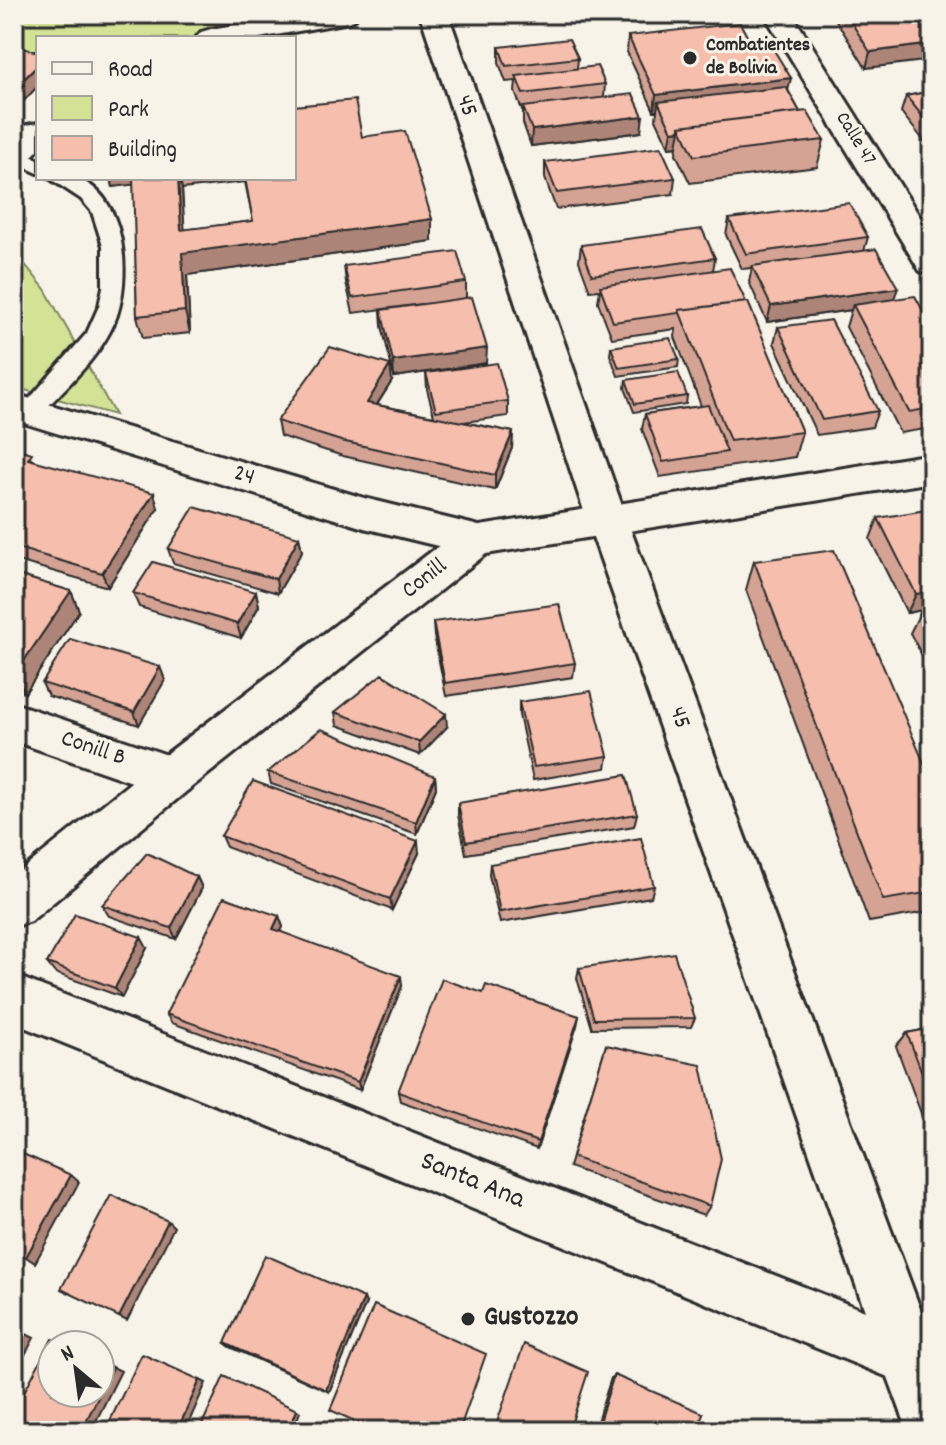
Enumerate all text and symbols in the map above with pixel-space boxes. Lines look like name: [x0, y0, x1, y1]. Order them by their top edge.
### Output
place label: Combatientes de Bolivia: [706, 32, 810, 83]
legend: [36, 36, 296, 180]
marker: Combatientes de Bolivia: [681, 49, 699, 67]
text: Road: [108, 54, 153, 88]
street label: 45: [446, 91, 486, 121]
text: Park: [108, 94, 149, 128]
street label: Calle 47: [828, 107, 882, 171]
text: Building: [108, 134, 177, 168]
street label: 24: [229, 457, 259, 495]
street label: Conill: [395, 550, 455, 608]
street label: 45: [659, 702, 699, 734]
street label: Conill B: [56, 722, 130, 776]
street label: Santa Ana: [414, 1143, 531, 1221]
place label: Gustozzo: [484, 1299, 579, 1339]
marker: Gustozzo: [459, 1310, 477, 1328]
north arrow: [36, 1329, 116, 1409]
text: N: [56, 1338, 80, 1371]

